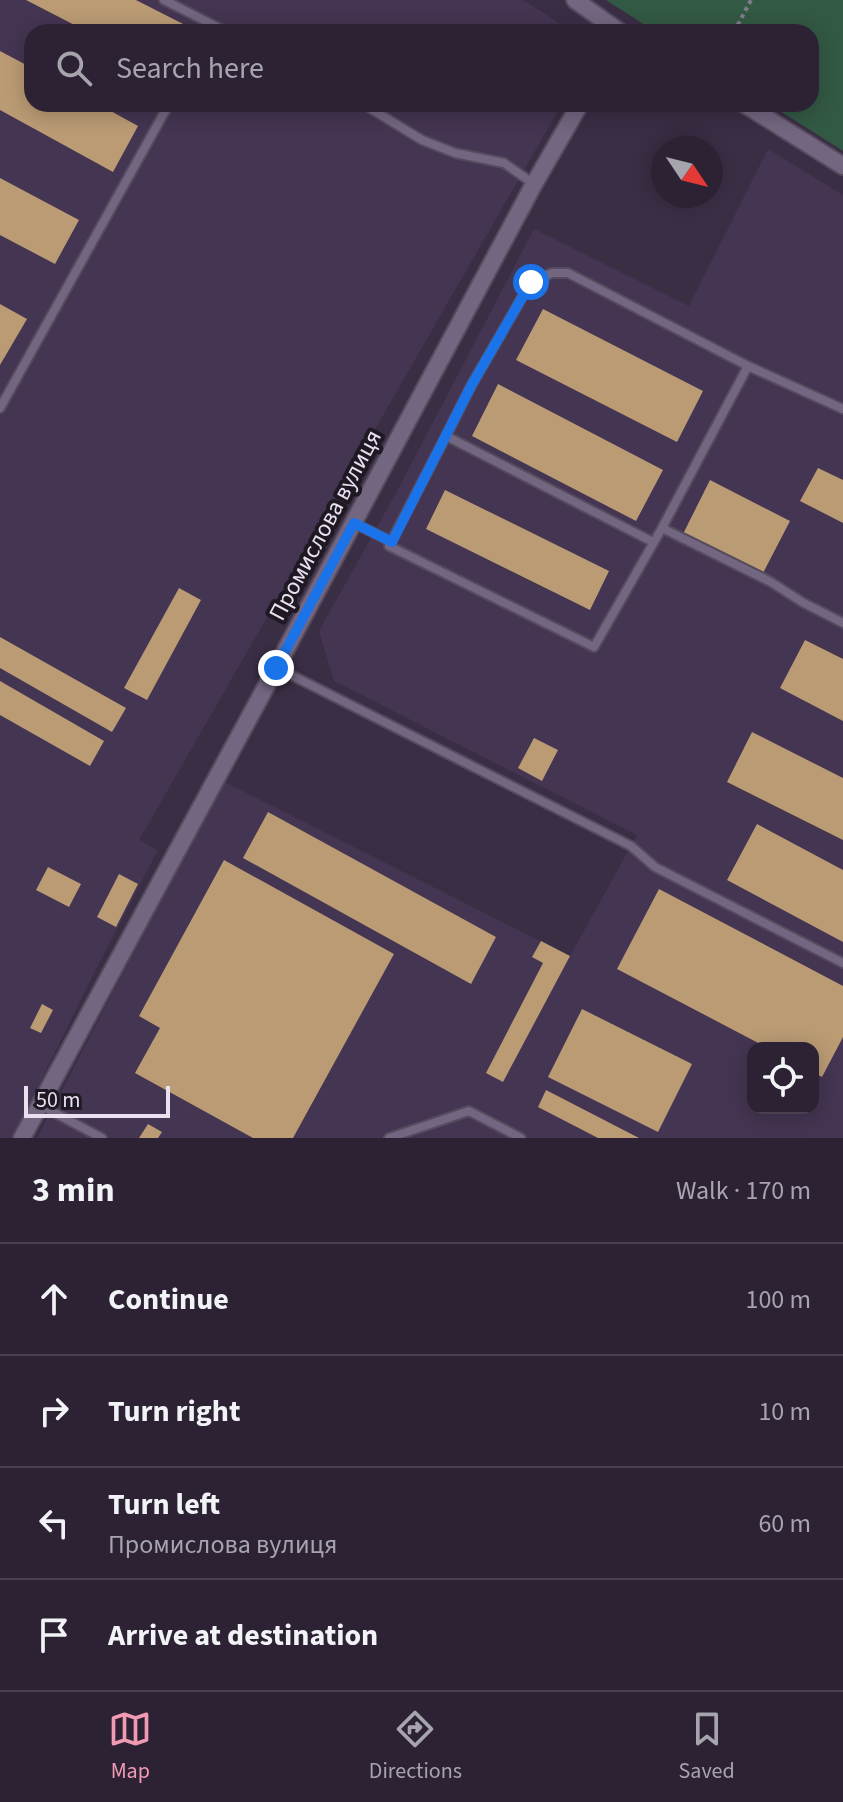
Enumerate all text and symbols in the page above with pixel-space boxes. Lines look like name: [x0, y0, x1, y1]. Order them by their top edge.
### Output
search box: [24, 24, 819, 112]
icon: search: [52, 46, 96, 90]
text: Search here: [116, 47, 264, 90]
north arrow: [651, 136, 723, 208]
route start: [513, 264, 549, 300]
street label: Промислова вулиця: [260, 423, 391, 627]
route end: [258, 650, 294, 686]
map controls: [747, 1042, 819, 1114]
button: locate: [747, 1042, 819, 1114]
scale bar: [24, 1082, 170, 1118]
text: 50 m: [36, 1084, 81, 1116]
text: 3 min: [32, 1166, 115, 1215]
text: Walk · 170 m: [676, 1172, 811, 1209]
icon: ahead: [32, 1277, 76, 1321]
text: Continue: [108, 1278, 229, 1321]
text: 100 m: [745, 1281, 811, 1318]
icon: right: [32, 1389, 76, 1433]
text: Turn right: [108, 1390, 240, 1433]
text: 10 m: [758, 1393, 811, 1430]
text: Turn left: [108, 1483, 220, 1526]
icon: left: [32, 1501, 76, 1545]
text: 60 m: [758, 1505, 811, 1542]
text: Промислова вулиця: [108, 1526, 338, 1563]
icon: arrive: [32, 1613, 76, 1657]
text: Arrive at destination: [108, 1614, 378, 1657]
tab: Map: [108, 1707, 152, 1787]
tab: Directions: [369, 1707, 462, 1787]
tab: Saved: [679, 1707, 735, 1787]

